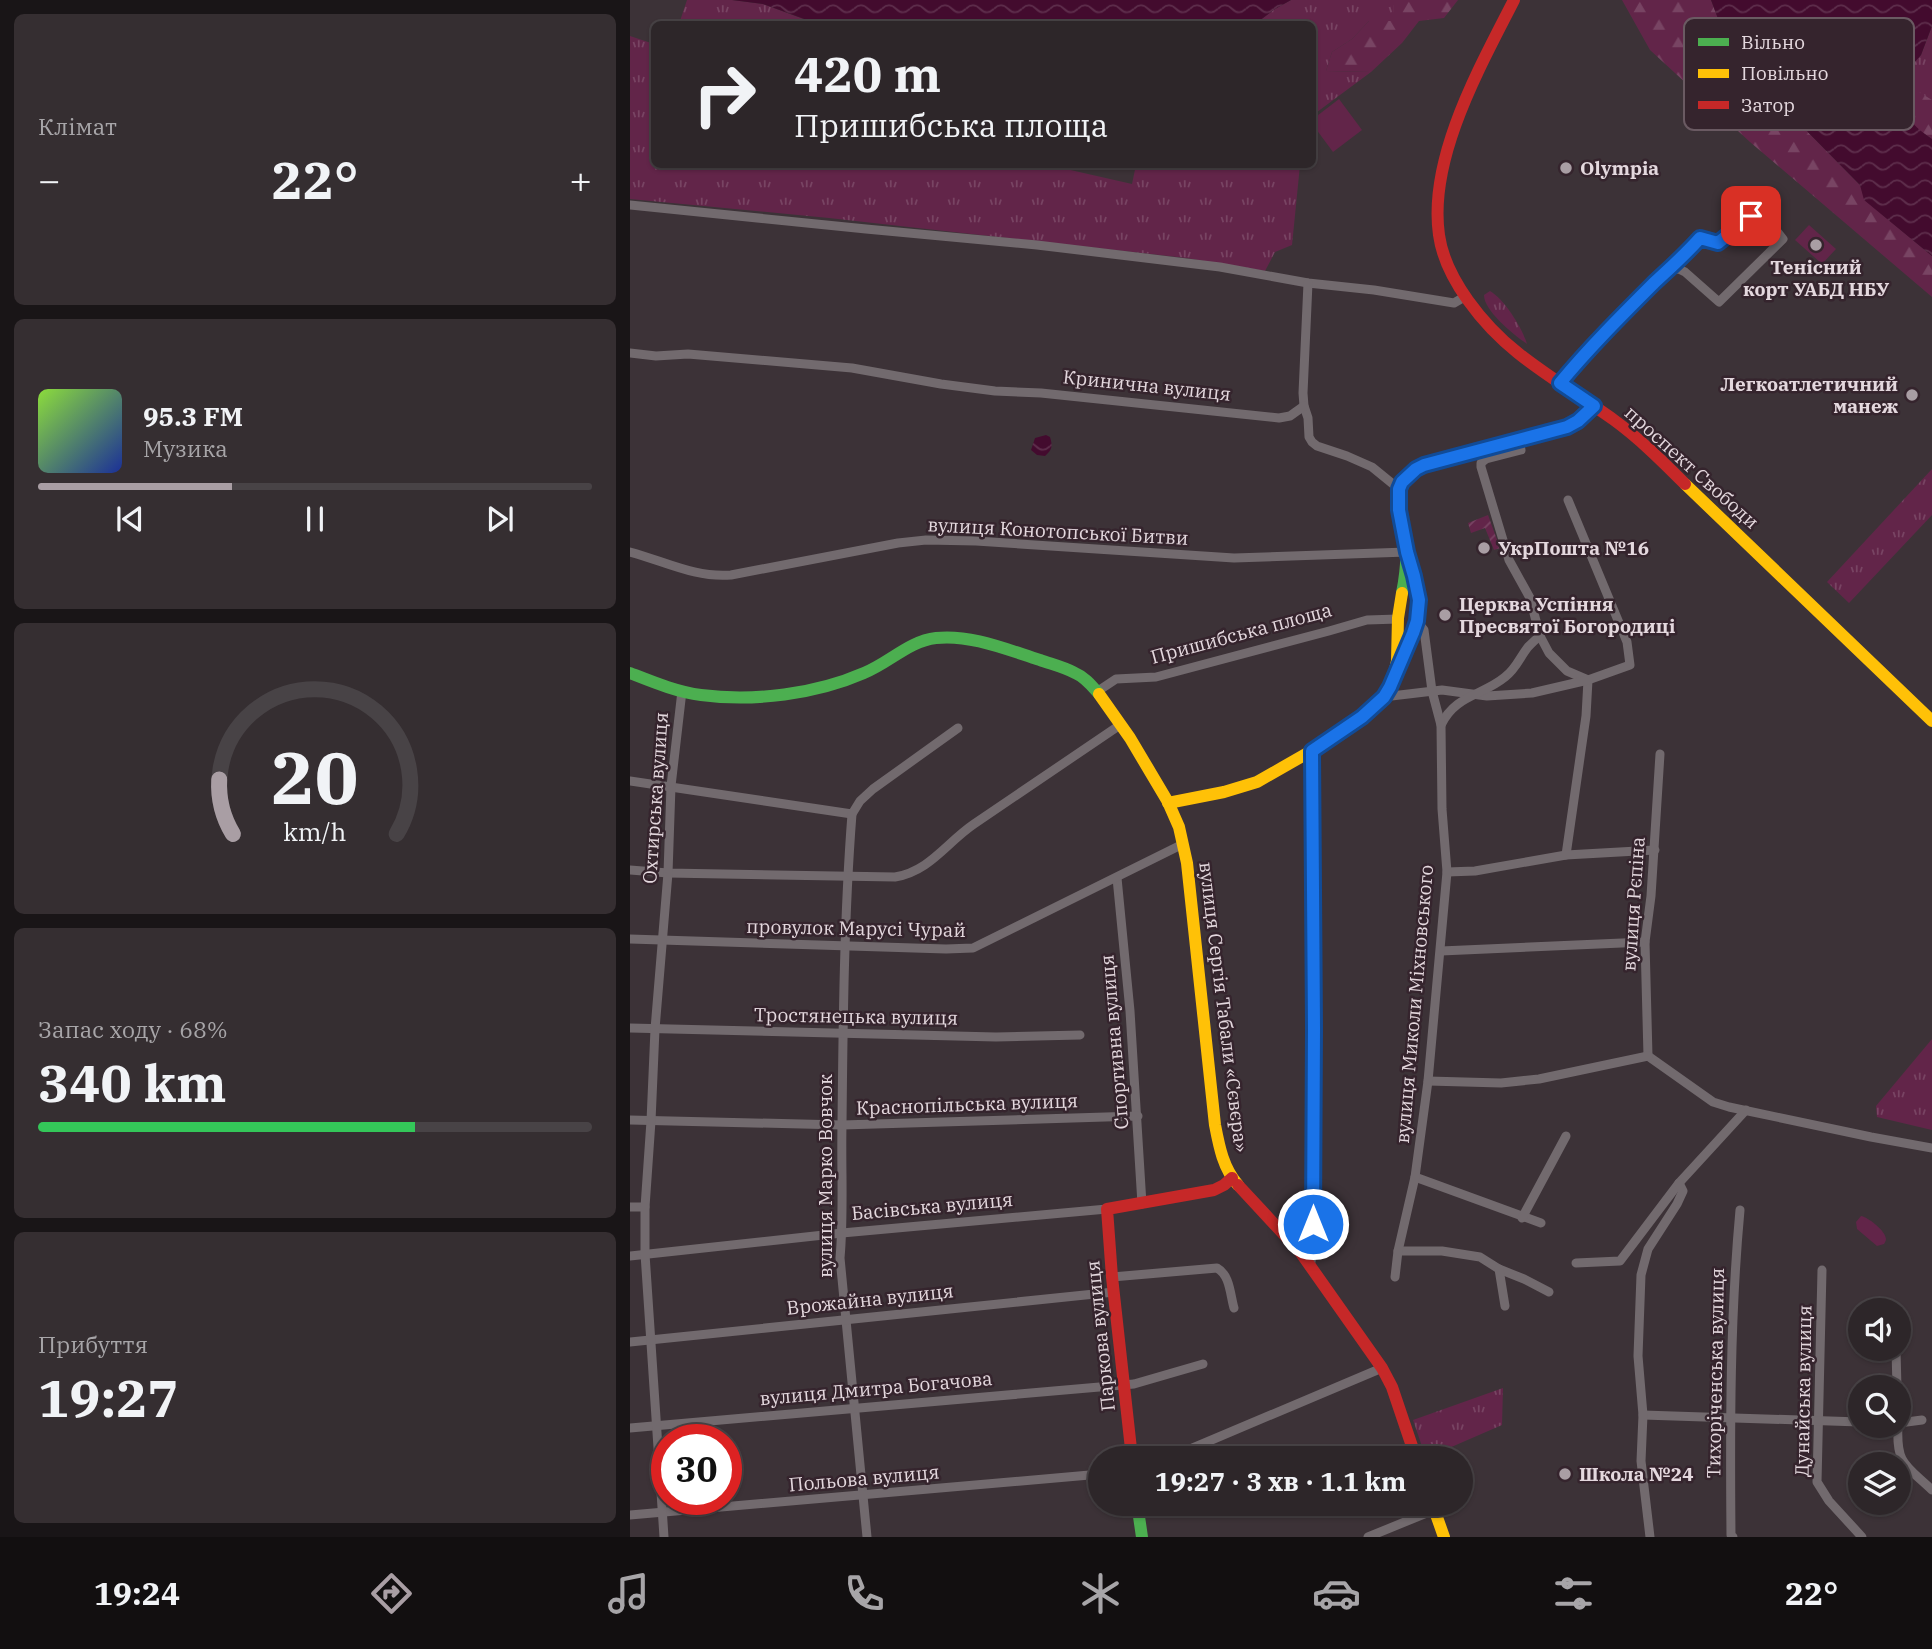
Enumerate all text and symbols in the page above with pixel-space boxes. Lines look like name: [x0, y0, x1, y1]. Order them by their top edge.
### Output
legend: [1684, 18, 1914, 130]
text: Вільно: [1741, 30, 1805, 54]
text: 420 m: [794, 42, 941, 105]
icon: right: [679, 49, 770, 140]
text: Повільно: [1741, 61, 1828, 85]
text: Затор: [1741, 93, 1795, 117]
text: Пришибська площа: [794, 104, 1108, 146]
text: Клімат: [38, 111, 117, 141]
text: 22°: [272, 146, 358, 213]
text: −: [38, 155, 61, 204]
text: +: [569, 155, 592, 204]
place label: Olympia: [1580, 156, 1659, 180]
marker: Olympia: [1558, 160, 1574, 176]
pin: [1721, 186, 1781, 246]
icon: arrive: [1732, 197, 1770, 235]
marker: Тенісний корт УАБД НБУ: [1808, 237, 1824, 253]
place label: Тенісний корт УАБД НБУ: [1743, 255, 1890, 301]
street label: Кринична вулиця: [1062, 364, 1232, 406]
place label: Легкоатлетичний манеж: [1720, 372, 1899, 418]
marker: Легкоатлетичний манеж: [1904, 387, 1920, 403]
text: 95.3 FM: [143, 399, 243, 433]
street label: проспект Свободи: [1620, 400, 1764, 534]
text: Музика: [143, 433, 228, 463]
icon: previous: [111, 500, 149, 538]
icon: pause: [296, 500, 334, 538]
icon: next: [481, 500, 519, 538]
street label: вулиця Конотопської Битви: [927, 512, 1189, 550]
place label: УкрПошта №16: [1498, 536, 1649, 560]
marker: УкрПошта №16: [1476, 540, 1492, 556]
place label: Церква Успіння Пресвятої Богородиці: [1459, 592, 1675, 638]
street label: Пришибська площа: [1148, 597, 1334, 669]
marker: Церква Успіння Пресвятої Богородиці: [1437, 607, 1453, 623]
street label: Охтирська вулиця: [637, 711, 673, 885]
text: 20: [271, 730, 359, 825]
text: km/h: [283, 815, 347, 848]
street label: вулиця Рєпіна: [1616, 836, 1650, 972]
street label: вулиця Сергія Табали «Сєвєра»: [1194, 860, 1254, 1154]
street label: вулиця Миколи Міхновського: [1390, 864, 1438, 1144]
street label: провулок Марусі Чурай: [746, 914, 966, 942]
street label: Спортивна вулиця: [1094, 954, 1134, 1130]
street label: Тростянецька вулиця: [754, 1002, 958, 1030]
text: Запас ходу · 68%: [38, 1014, 228, 1044]
text: 340 km: [38, 1049, 227, 1116]
street label: вулиця Марко Вовчок: [813, 1074, 837, 1278]
street label: Краснопільська вулиця: [856, 1088, 1078, 1120]
street label: Басівська вулиця: [850, 1187, 1014, 1225]
position arrow: [1276, 1187, 1350, 1261]
street label: Паркова вулиця: [1080, 1259, 1120, 1413]
street label: Тихоріченська вулиця: [1701, 1267, 1729, 1479]
street label: Врожайна вулиця: [785, 1278, 955, 1320]
map controls: [1848, 1298, 1911, 1515]
button: sound: [1848, 1298, 1911, 1361]
street label: Дунайська вулиця: [1790, 1305, 1816, 1477]
text: Прибуття: [38, 1329, 148, 1359]
text: 19:27: [38, 1364, 179, 1431]
street label: вулиця Дмитра Богачова: [759, 1366, 993, 1410]
button: search: [1848, 1375, 1911, 1438]
speed limit sign: 30: [651, 1424, 742, 1515]
button: layers: [1848, 1452, 1911, 1515]
street label: Польова вулиця: [788, 1459, 940, 1497]
place label: Школа №24: [1579, 1462, 1694, 1486]
text: 19:27 · 3 хв · 1.1 km: [1155, 1464, 1406, 1498]
marker: Школа №24: [1557, 1466, 1573, 1482]
icon: directions: [367, 1569, 416, 1618]
icon: music: [604, 1569, 653, 1618]
icon: phone: [840, 1569, 889, 1618]
icon: climate: [1076, 1569, 1125, 1618]
icon: car: [1312, 1569, 1361, 1618]
icon: filters: [1549, 1569, 1598, 1618]
text: 19:24: [94, 1572, 180, 1614]
text: 22°: [1785, 1572, 1838, 1614]

